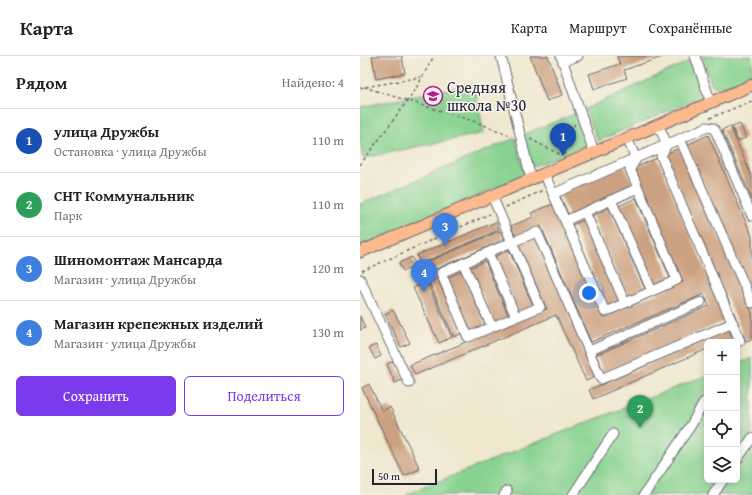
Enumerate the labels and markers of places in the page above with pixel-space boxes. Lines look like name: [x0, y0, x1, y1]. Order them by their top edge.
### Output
place label: Средняя школа №30: [447, 75, 526, 117]
school or university icon: Средняя школа №30: [422, 85, 444, 107]
pin: 1: [550, 123, 576, 156]
pin: 3: [432, 213, 458, 246]
pin: 4: [411, 259, 437, 292]
pin: 2: [627, 395, 653, 428]

